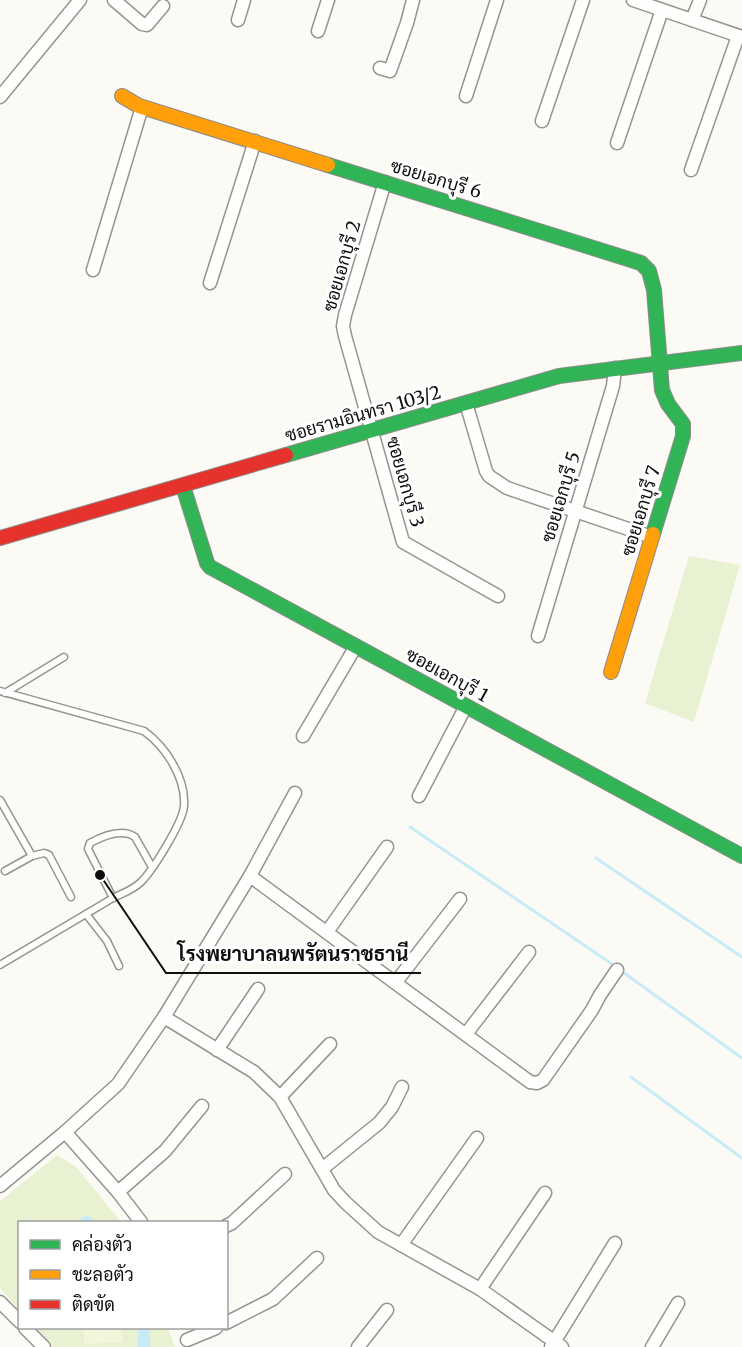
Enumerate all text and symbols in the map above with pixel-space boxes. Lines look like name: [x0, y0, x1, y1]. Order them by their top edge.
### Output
street label: ซอยเอกบุรี 6: [388, 153, 485, 204]
street label: ซอยเอกบุรี 2: [317, 217, 366, 314]
street label: ซอยรามอินทรา 103/2: [282, 380, 443, 447]
street label: ซอยเอกบุรี 3: [381, 434, 430, 530]
street label: ซอยเอกบุรี 5: [535, 448, 586, 545]
street label: ซอยเอกบุรี 7: [615, 463, 666, 559]
street label: ซอยเอกบุรี 1: [401, 642, 493, 708]
callout: โรงพยาบาลนพรัตนราชธานี: [166, 935, 421, 973]
text: โรงพยาบาลนพรัตนราชธานี: [176, 940, 409, 966]
legend: [18, 1221, 228, 1329]
text: คล่องตัว: [72, 1233, 132, 1256]
text: ชะลอตัว: [72, 1263, 134, 1286]
text: ติดขัด: [72, 1293, 115, 1316]

